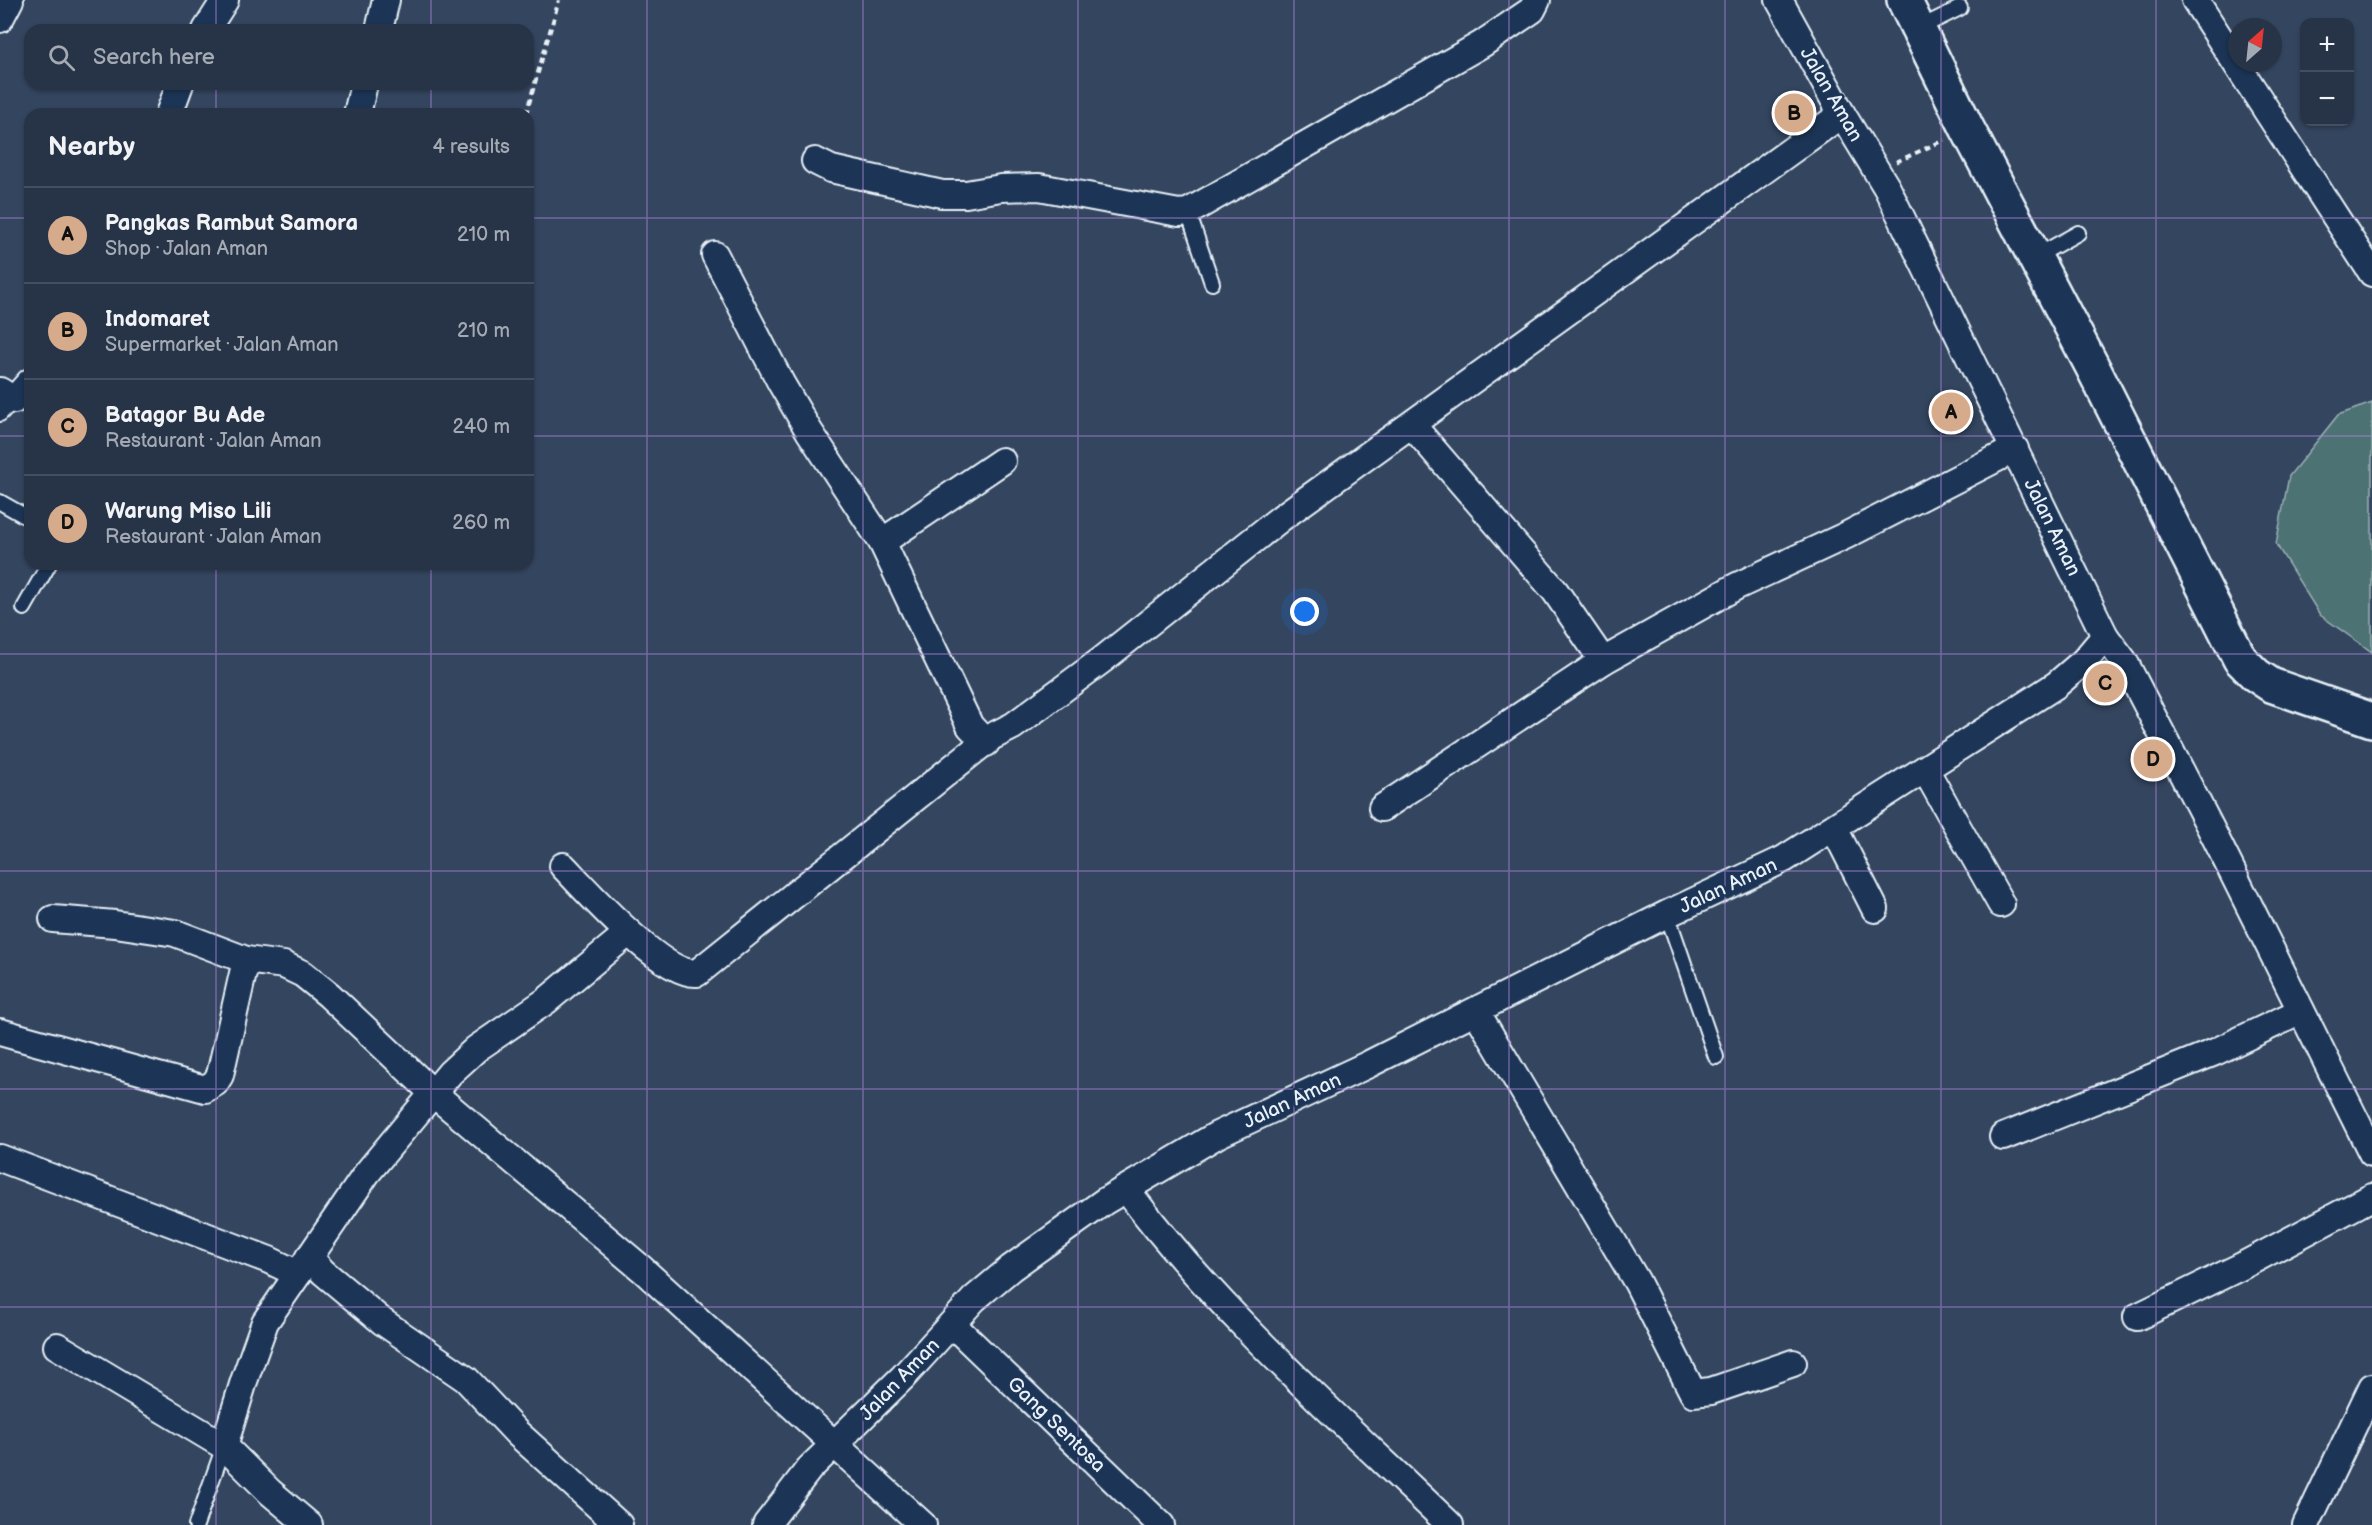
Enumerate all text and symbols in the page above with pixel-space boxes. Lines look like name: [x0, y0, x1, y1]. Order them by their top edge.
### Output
north arrow: [2228, 18, 2282, 72]
map controls: [2300, 18, 2354, 126]
button: +: [2300, 18, 2354, 72]
search box: [24, 24, 534, 90]
icon: search: [45, 41, 78, 74]
street label: Jalan Aman: [1794, 43, 1868, 146]
text: Search here: [93, 44, 215, 71]
button: −: [2300, 72, 2354, 126]
pin: B: [1774, 90, 1814, 136]
text: Nearby: [48, 132, 135, 163]
text: 4 results: [432, 135, 510, 159]
text: Pangkas Rambut Samora: [105, 210, 358, 237]
text: A: [61, 223, 74, 247]
text: 210 m: [457, 223, 510, 247]
text: Shop · Jalan Aman: [105, 237, 268, 261]
text: Indomaret: [105, 306, 210, 333]
text: B: [60, 319, 75, 343]
text: 210 m: [457, 319, 510, 343]
text: Supermarket · Jalan Aman: [105, 333, 338, 357]
pin: A: [1932, 390, 1970, 434]
text: Batagor Bu Ade: [105, 402, 265, 429]
text: C: [60, 415, 75, 439]
text: 240 m: [453, 415, 510, 439]
text: Restaurant · Jalan Aman: [105, 429, 322, 453]
street label: Jalan Aman: [2018, 475, 2086, 580]
text: Warung Miso Lili: [105, 498, 271, 525]
text: D: [61, 511, 74, 535]
text: 260 m: [452, 511, 510, 535]
text: Restaurant · Jalan Aman: [105, 525, 322, 549]
your location: [1290, 597, 1319, 626]
pin: C: [2086, 660, 2124, 706]
pin: D: [2134, 736, 2172, 782]
street label: Jalan Aman: [1676, 853, 1781, 919]
street label: Jalan Aman: [1240, 1068, 1345, 1134]
street label: Jalan Aman: [855, 1334, 945, 1426]
street label: Gang Sentosa: [1002, 1372, 1110, 1478]

